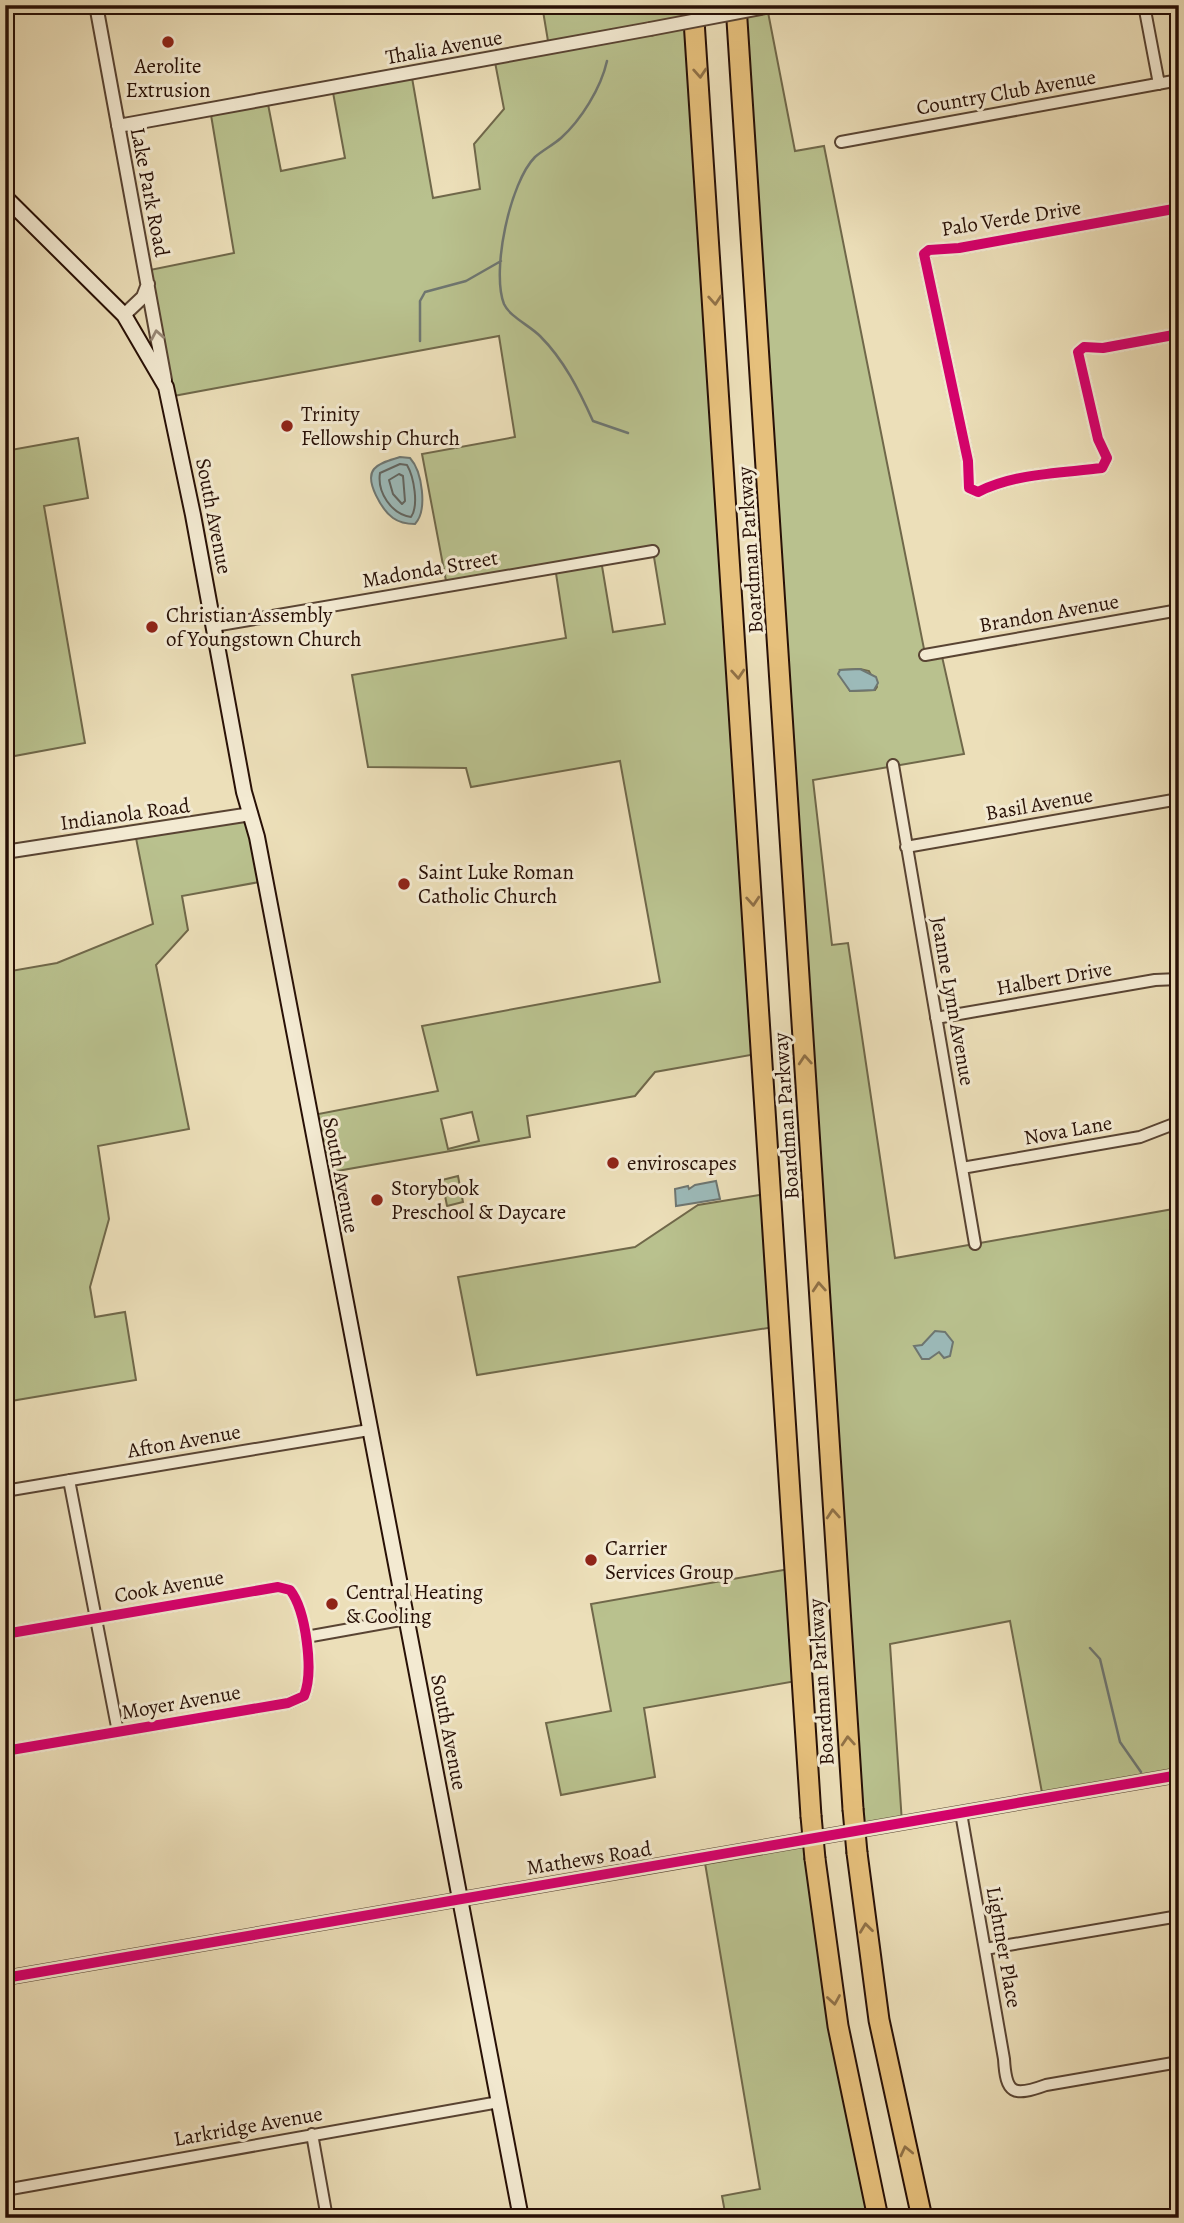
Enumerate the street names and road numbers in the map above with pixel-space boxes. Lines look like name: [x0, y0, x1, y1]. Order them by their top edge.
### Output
street label: Thalia Avenue: [383, 23, 505, 71]
street label: Country Club Avenue: [914, 62, 1098, 122]
street label: Lake Park Road: [124, 125, 176, 260]
street label: Palo Verde Drive: [939, 193, 1083, 243]
street label: South Avenue: [189, 456, 239, 576]
street label: Boardman Parkway: [730, 465, 770, 634]
street label: Madonda Street: [360, 543, 500, 595]
street label: Brandon Avenue: [977, 587, 1121, 639]
street label: Basil Avenue: [983, 781, 1095, 827]
street label: Indianola Road: [58, 791, 192, 837]
street label: Jeanne Lynn Avenue: [924, 914, 982, 1088]
street label: Halbert Drive: [994, 954, 1114, 1002]
street label: Boardman Parkway: [766, 1031, 806, 1200]
street label: Nova Lane: [1022, 1108, 1114, 1152]
street label: South Avenue: [316, 1115, 366, 1235]
street label: Afton Avenue: [124, 1417, 243, 1465]
street label: Cook Avenue: [112, 1563, 226, 1609]
street label: Boardman Parkway: [801, 1597, 841, 1766]
street label: South Avenue: [424, 1672, 474, 1792]
street label: Moyer Avenue: [119, 1678, 243, 1726]
street label: Mathews Road: [525, 1834, 654, 1882]
street label: Lightner Place: [980, 1884, 1028, 2010]
street label: Larkridge Avenue: [171, 2099, 325, 2153]

